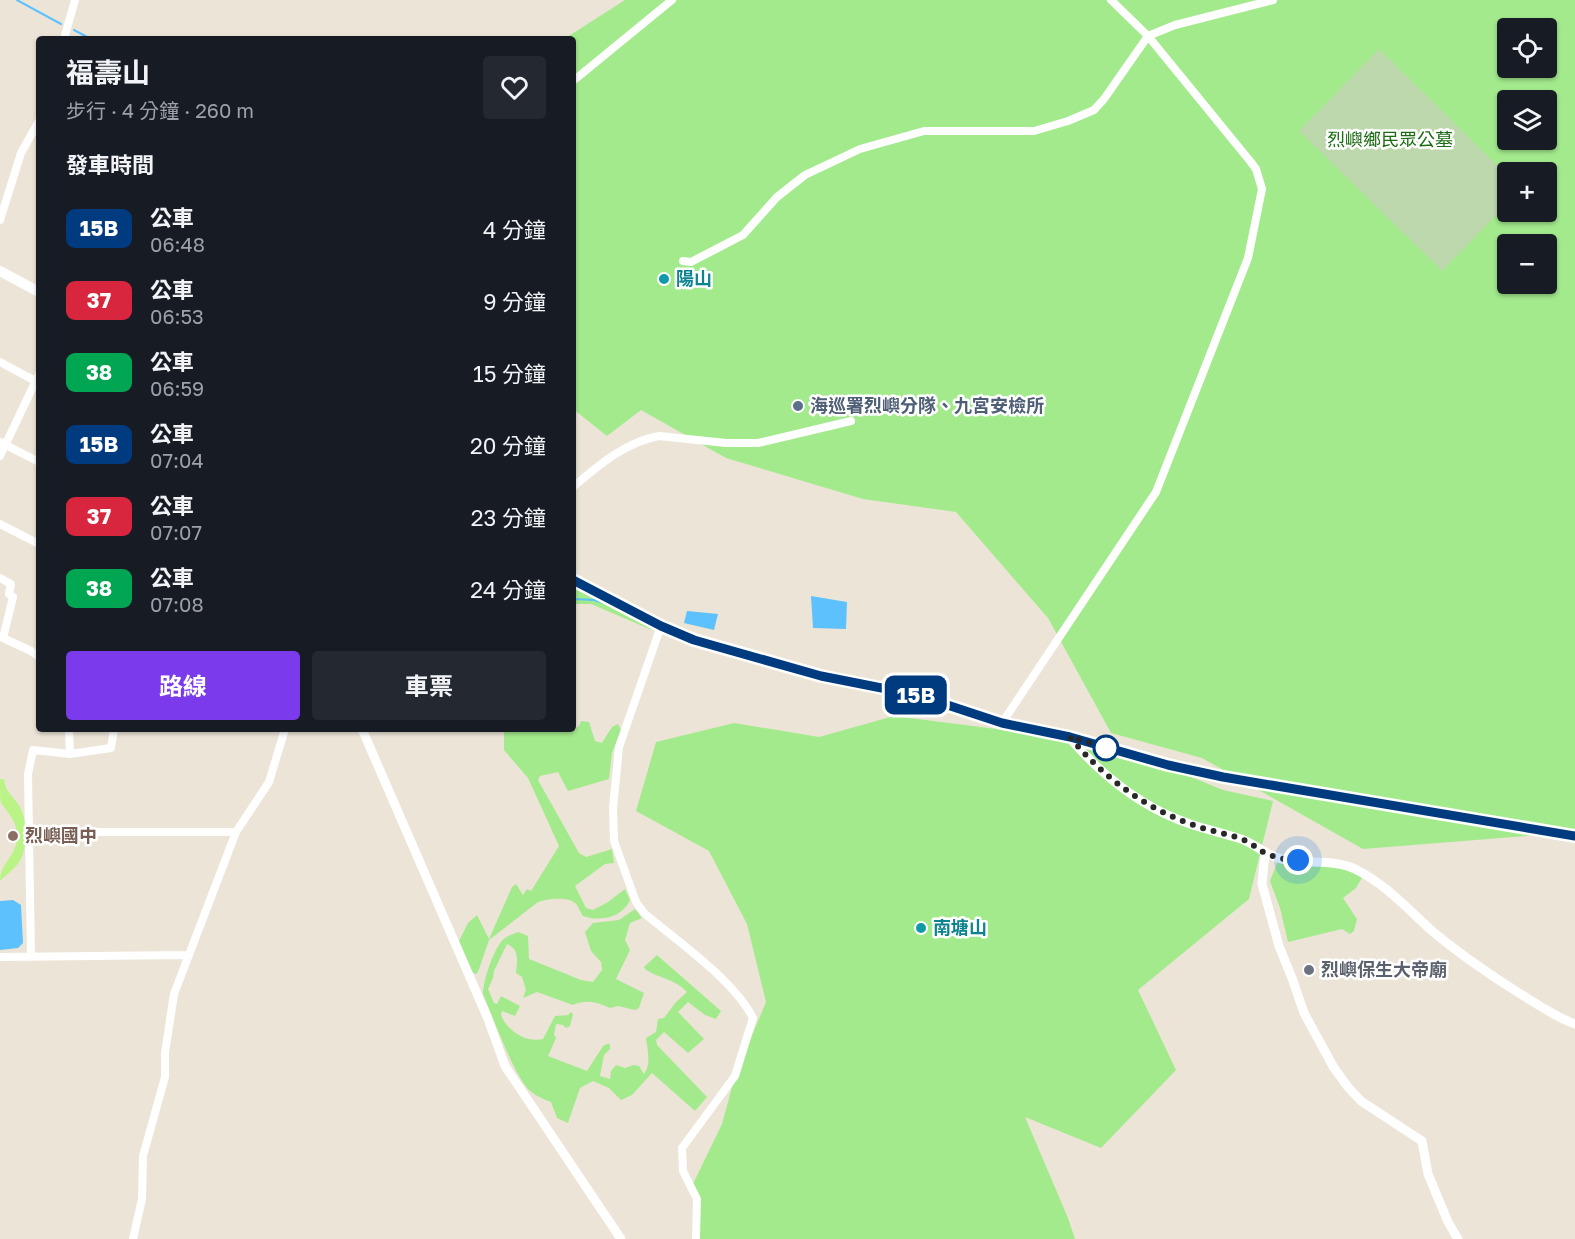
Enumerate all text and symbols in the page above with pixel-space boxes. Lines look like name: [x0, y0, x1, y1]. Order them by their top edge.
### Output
map controls: [1497, 18, 1557, 294]
button: locate: [1497, 18, 1557, 78]
text: 福壽山: [66, 56, 150, 89]
button: heart: [483, 56, 546, 119]
button: layers: [1497, 90, 1557, 150]
text: 步行 · 4 分鐘 · 260 m: [66, 98, 254, 122]
park label: 烈嶼鄉民眾公墓: [1327, 128, 1453, 150]
text: 發車時間: [66, 151, 154, 178]
button: +: [1497, 162, 1557, 222]
text: 公車: [150, 204, 194, 231]
text: 15B: [80, 215, 118, 241]
text: 4 分鐘: [483, 216, 546, 243]
text: 06:48: [150, 232, 205, 256]
button: −: [1497, 234, 1557, 294]
place label: 陽山: [676, 267, 712, 289]
marker: 陽山: [657, 272, 671, 286]
text: 公車: [150, 276, 194, 303]
text: 37: [87, 287, 111, 313]
text: 9 分鐘: [483, 288, 546, 315]
text: 06:53: [150, 304, 204, 328]
text: 公車: [150, 348, 194, 375]
text: 38: [86, 359, 112, 385]
text: 15 分鐘: [473, 360, 546, 387]
text: 06:59: [150, 376, 204, 400]
place label: 海巡署烈嶼分隊、九宮安檢所: [810, 394, 1044, 416]
marker: 海巡署烈嶼分隊、九宮安檢所: [791, 399, 805, 413]
text: 公車: [150, 420, 194, 447]
text: 15B: [80, 431, 118, 457]
text: 20 分鐘: [470, 432, 546, 459]
text: 07:04: [150, 448, 204, 472]
text: 公車: [150, 492, 194, 519]
text: 37: [87, 503, 111, 529]
text: 23 分鐘: [471, 504, 546, 531]
text: 07:07: [150, 520, 202, 544]
text: 公車: [150, 564, 194, 591]
text: 38: [86, 575, 112, 601]
text: 24 分鐘: [470, 576, 546, 603]
text: 07:08: [150, 592, 204, 616]
button: 路線: [66, 651, 300, 720]
button: 車票: [312, 651, 546, 720]
line badge: 15B: [882, 676, 950, 714]
text: 15B: [897, 682, 935, 708]
unlabelled marker: [1093, 735, 1119, 761]
place label: 烈嶼國中: [25, 824, 97, 846]
marker: 烈嶼國中: [6, 829, 20, 843]
your location: [1283, 845, 1313, 875]
place label: 南塘山: [933, 916, 987, 938]
marker: 南塘山: [914, 921, 928, 935]
place label: 烈嶼保生大帝廟: [1321, 958, 1447, 980]
marker: 烈嶼保生大帝廟: [1302, 963, 1316, 977]

